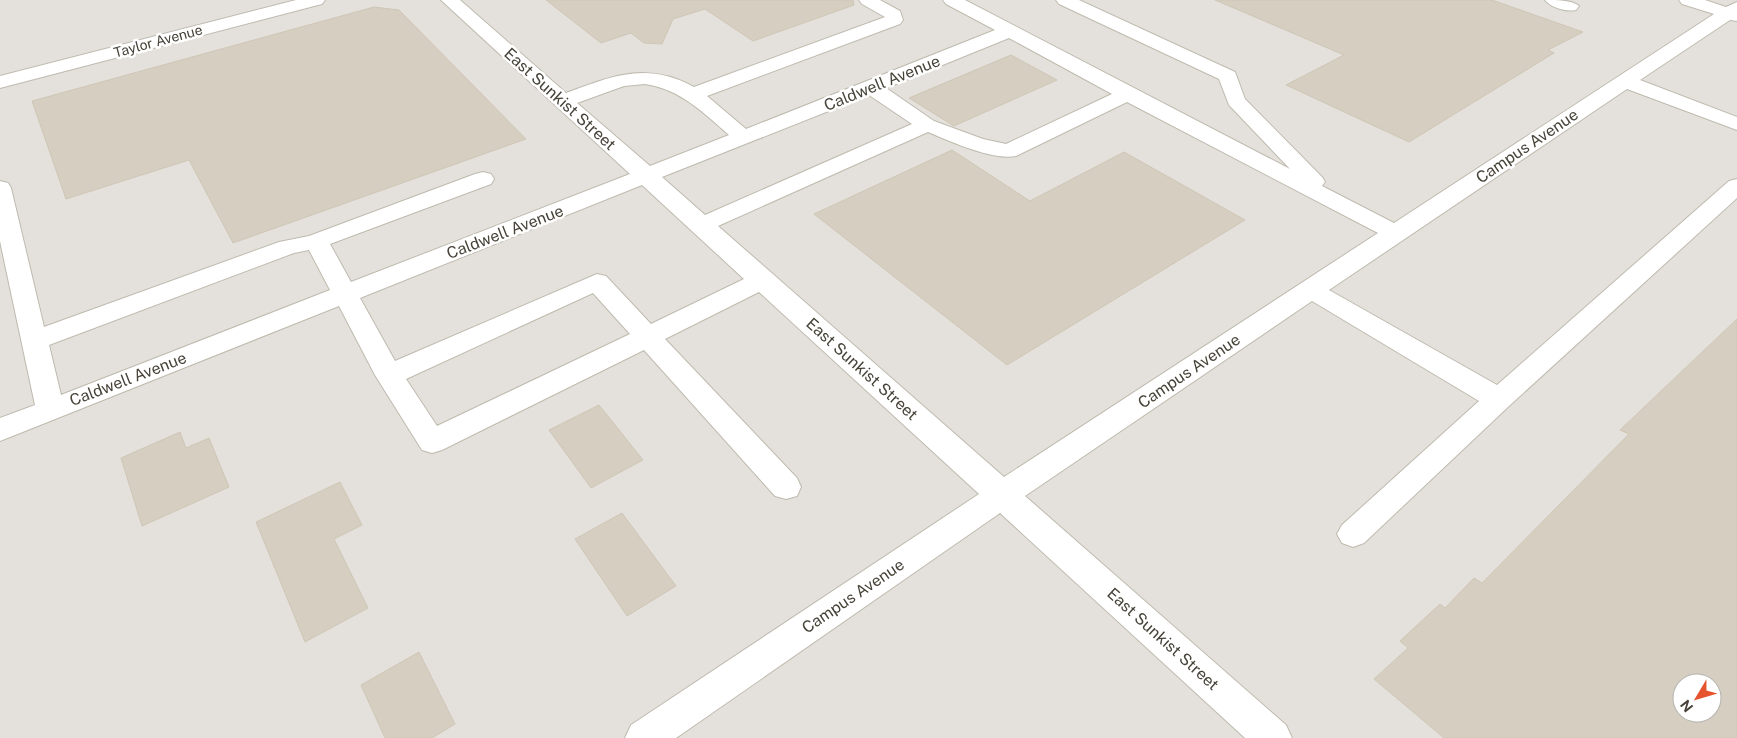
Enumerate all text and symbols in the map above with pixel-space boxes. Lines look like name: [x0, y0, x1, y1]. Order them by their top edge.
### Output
street label: Taylor Avenue: [112, 21, 204, 61]
street label: East Sunkist Street: [500, 44, 620, 154]
street label: Caldwell Avenue: [821, 51, 943, 115]
street label: Campus Avenue: [1472, 105, 1582, 187]
street label: Caldwell Avenue: [444, 201, 566, 263]
street label: East Sunkist Street: [802, 314, 922, 424]
street label: Campus Avenue: [1134, 330, 1244, 412]
street label: Caldwell Avenue: [67, 348, 189, 410]
street label: Campus Avenue: [798, 555, 908, 637]
street label: East Sunkist Street: [1103, 584, 1223, 694]
north arrow: [1672, 673, 1722, 723]
text: N: [1677, 697, 1696, 715]

